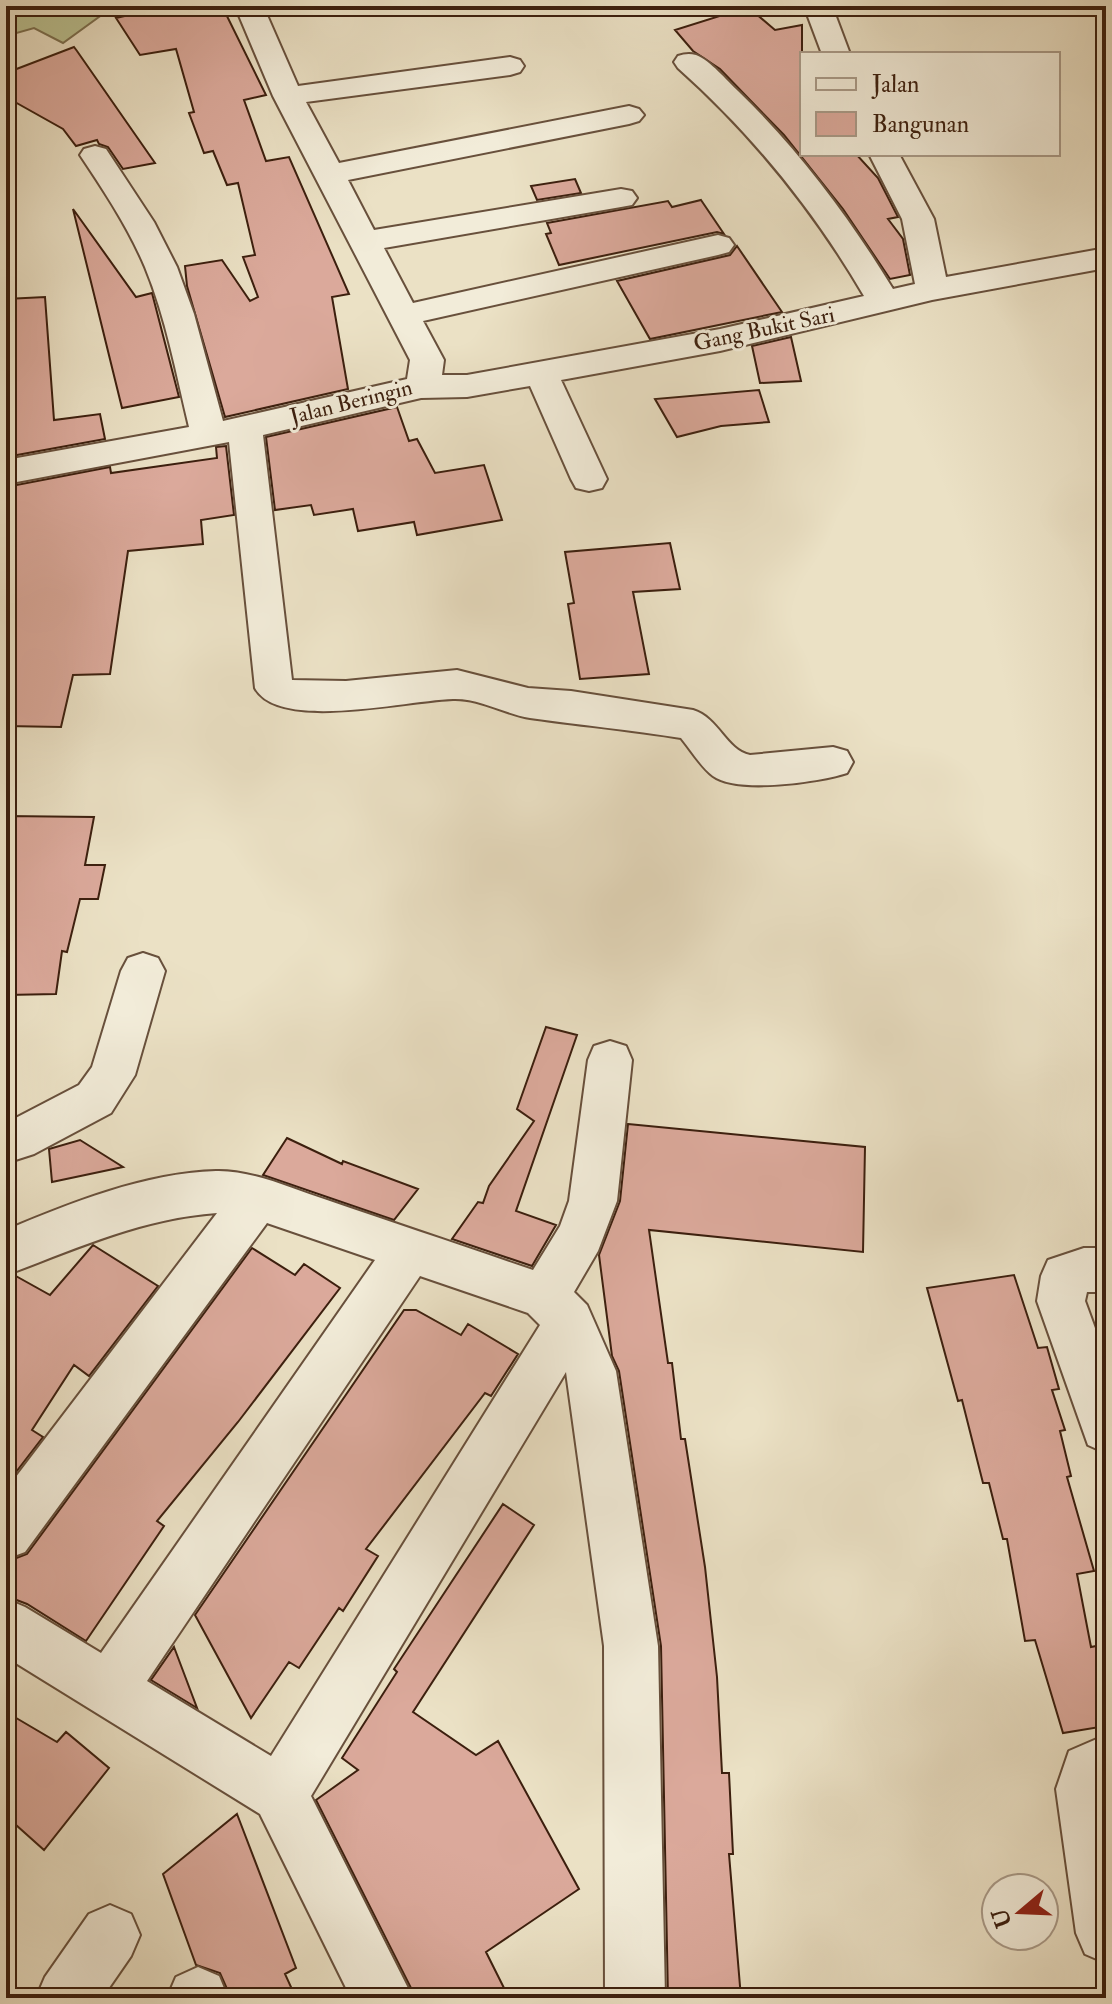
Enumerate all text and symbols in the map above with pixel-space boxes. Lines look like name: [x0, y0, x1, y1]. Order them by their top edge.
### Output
legend: [800, 52, 1060, 156]
text: Jalan: [871, 69, 919, 100]
text: Bangunan: [872, 109, 969, 140]
street label: Gang Bukit Sari: [691, 300, 837, 358]
street label: Jalan Beringin: [286, 373, 415, 431]
north arrow: [980, 1872, 1060, 1952]
text: U: [986, 1904, 1018, 1931]

